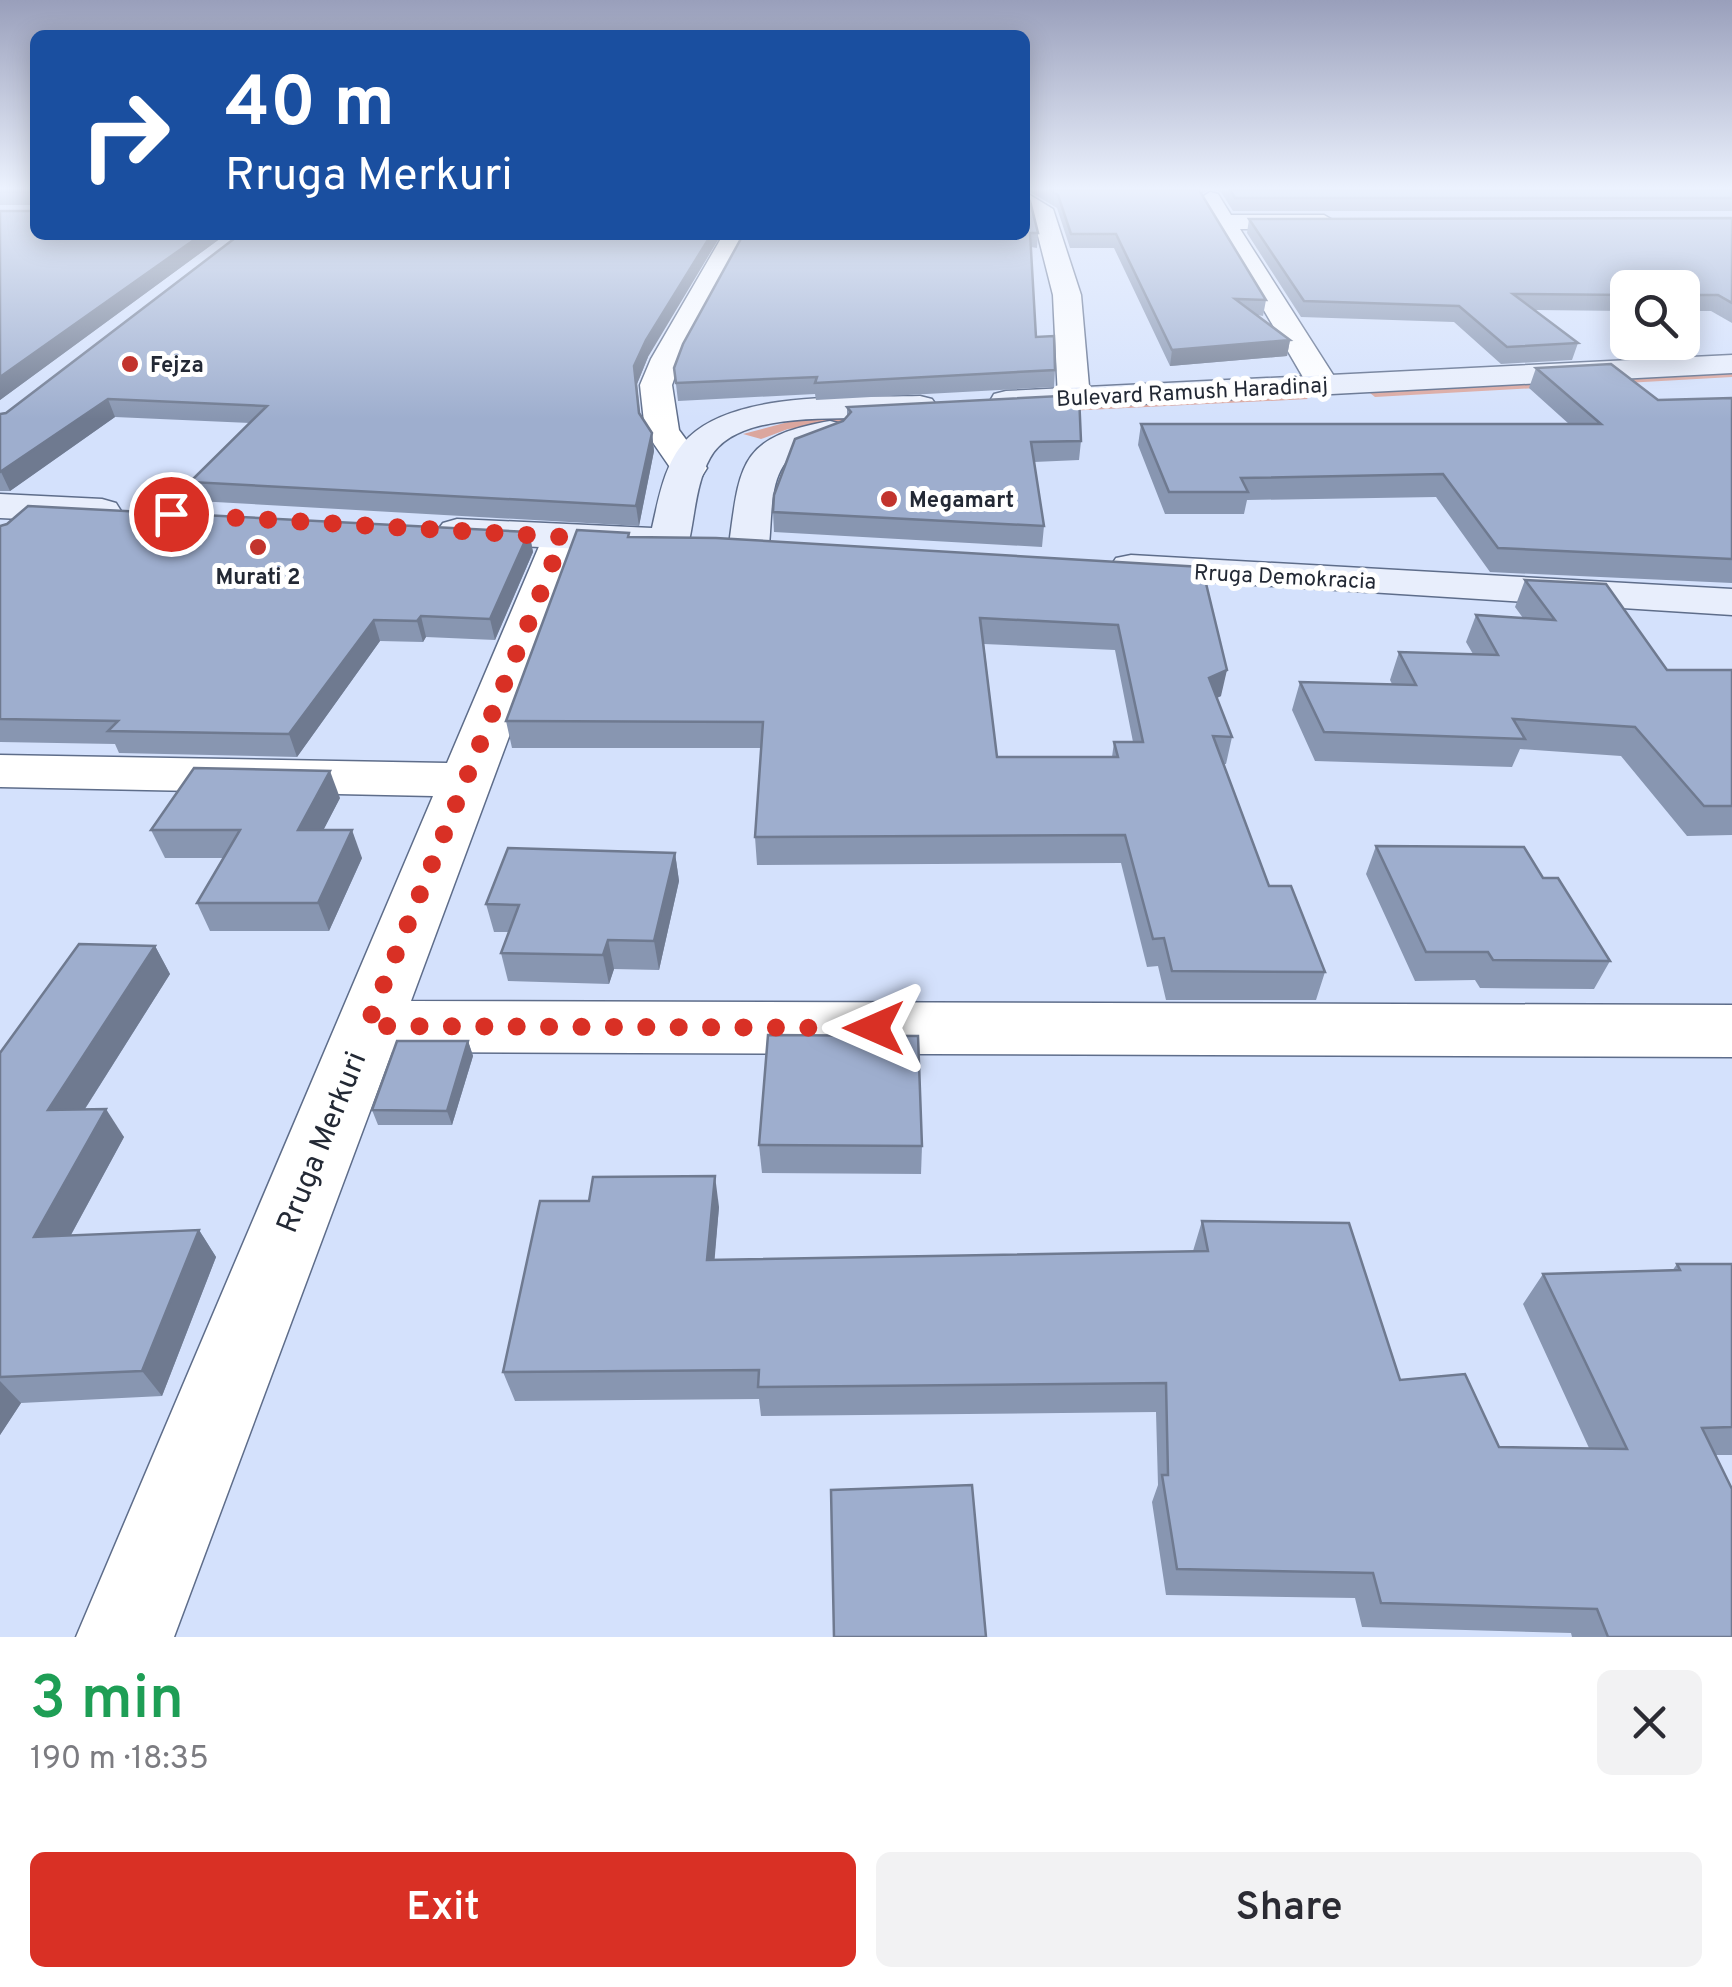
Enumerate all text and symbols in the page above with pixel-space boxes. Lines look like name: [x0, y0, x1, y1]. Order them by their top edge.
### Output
text: 40 m: [225, 62, 395, 151]
icon: right: [60, 70, 190, 200]
text: Rruga Merkuri: [225, 149, 513, 206]
map controls: [1610, 270, 1700, 360]
button: search: [1610, 270, 1700, 360]
marker: Fejza: [119, 353, 141, 375]
place label: Fejza: [150, 353, 204, 380]
street label: Bulevard Ramush Haradinaj: [1055, 373, 1329, 414]
pin: [129, 472, 214, 557]
icon: arrive: [144, 487, 199, 542]
marker: Megamart: [878, 488, 900, 510]
place label: Megamart: [909, 488, 1014, 515]
marker: Murati 2: [247, 536, 269, 558]
street label: Rruga Demokracia: [1193, 560, 1377, 597]
place label: Murati 2: [215, 565, 301, 592]
position arrow: [822, 976, 926, 1080]
street label: Rruga Merkuri: [270, 1047, 376, 1239]
text: 3 min: [30, 1664, 184, 1740]
button: close: [1597, 1670, 1702, 1775]
text: 190 m · 18:35: [30, 1740, 209, 1780]
button: Exit: [30, 1852, 856, 1967]
button: Share: [876, 1852, 1702, 1967]

